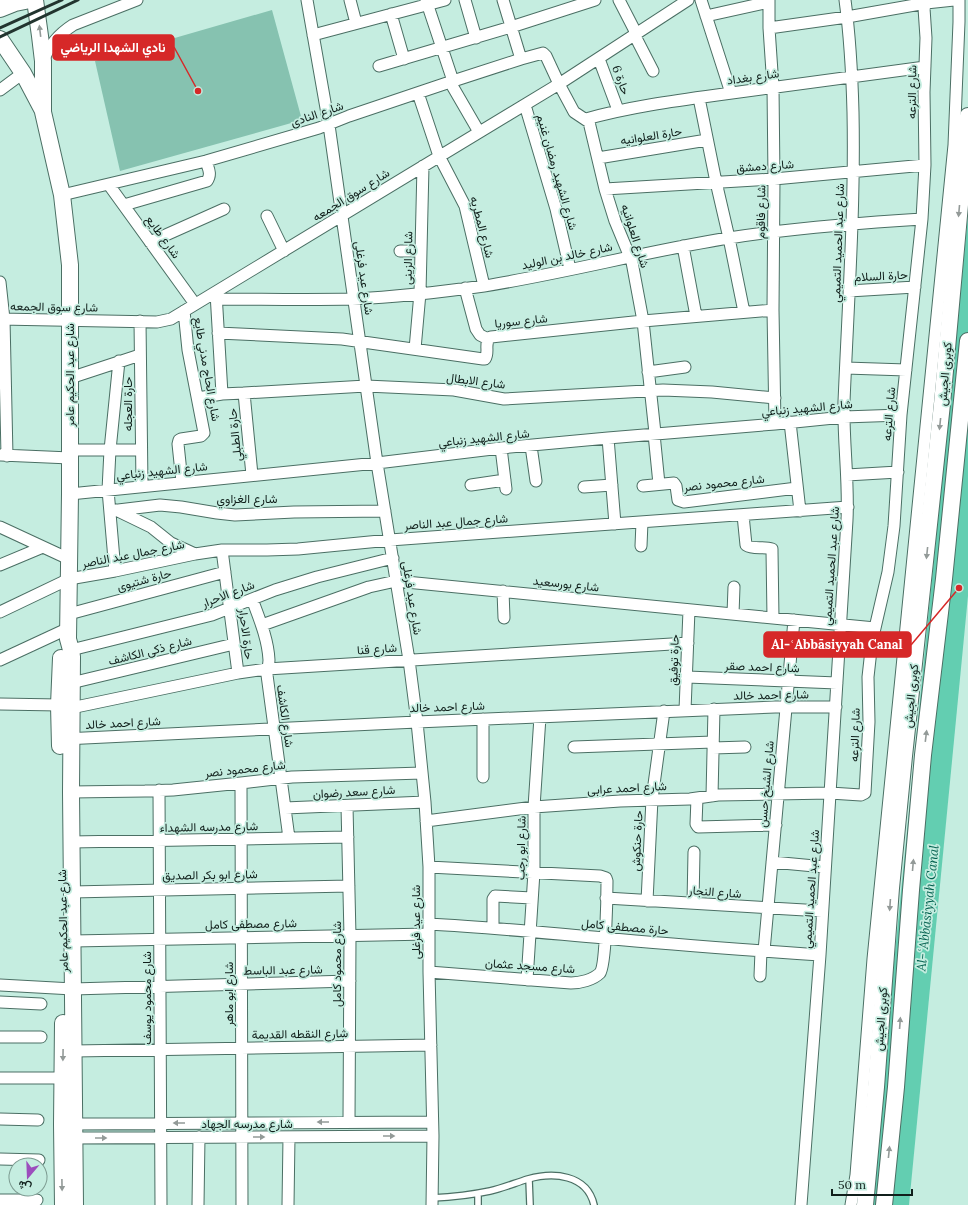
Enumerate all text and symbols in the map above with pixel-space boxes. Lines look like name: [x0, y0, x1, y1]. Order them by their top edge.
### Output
one-way arrow: [37, 25, 43, 37]
callout: نادي الشهدا الرياضي: [53, 35, 174, 60]
text: نادي الشهدا الرياضي: [60, 39, 166, 58]
street label: حارة 6: [608, 63, 634, 97]
street label: شارع بغداد: [726, 65, 780, 90]
street label: شارع الترعه: [904, 65, 921, 119]
street label: شارع النادى: [288, 97, 346, 131]
street label: شارع الشهيد رمضان غنيم: [532, 112, 581, 232]
street label: حارة العلوانيه: [619, 123, 683, 149]
street label: شارع دمشق: [736, 156, 794, 177]
street label: شارع سوق الجمعه: [309, 165, 393, 226]
street label: شارع عبد الحميد التميمي: [828, 183, 850, 303]
street label: شارع فاقوم: [753, 185, 770, 239]
street label: شارع المطريه: [465, 194, 498, 260]
street label: شارع العلوانيه: [616, 202, 653, 270]
one-way arrow: [956, 205, 963, 217]
street label: شارع طايع: [141, 212, 184, 262]
street label: شارع الزينى: [400, 231, 417, 285]
street label: شارع خالد بن الوليد: [520, 239, 614, 274]
street label: شارع عيد فرغلى: [350, 240, 377, 316]
street label: حارة السلام: [854, 267, 908, 285]
street label: شارع سوق الجمعه: [10, 298, 98, 317]
street label: شارع سوريا: [494, 310, 548, 333]
street label: شارع الحاج مدني طايع: [188, 316, 224, 423]
street label: شارع عبد الحكيم عامر: [62, 323, 79, 428]
street label: كوبرى الجيش: [934, 341, 956, 407]
street label: شارع الابطال: [445, 369, 506, 394]
street label: حارة العجله: [120, 377, 136, 431]
street label: شارع الترعه: [879, 386, 900, 442]
street label: شارع الشهيد زنباعي: [761, 396, 853, 422]
street label: حارة الطبلي: [224, 407, 248, 462]
one-way arrow: [937, 418, 943, 430]
street label: شارع الشهيد زنباعي: [438, 425, 531, 453]
street label: شارع الشهيد زنباعي: [116, 458, 209, 486]
street label: شارع محمود نصر: [682, 471, 765, 496]
street label: شارع الغزاوي: [217, 491, 277, 509]
street label: شارع عبد الحميد التميمي: [819, 506, 845, 626]
street label: شارع جمال عبد الناصر: [402, 510, 509, 535]
street label: شارع جمال عبد الناصر: [79, 536, 186, 573]
one-way arrow: [923, 547, 930, 559]
street label: شارع عيد فرغلى: [397, 560, 426, 636]
street label: حارة شتيوى: [115, 565, 173, 595]
street label: شارع بورسعيد: [532, 573, 600, 596]
street label: شارع الاحرار: [198, 577, 257, 613]
street label: حارة الاحرار: [235, 606, 257, 661]
callout: Al-ʿAbbāsiyyah Canal: [764, 632, 911, 657]
street label: شارع ذكى الكاشف: [107, 633, 194, 670]
street label: حارة توفيق: [665, 634, 683, 686]
text: Al-ʿAbbāsiyyah Canal: [771, 636, 903, 653]
street label: شارع قنا: [357, 640, 398, 659]
street label: شارع احمد صقر: [723, 658, 800, 677]
street label: كوبرى الجيش: [900, 663, 922, 729]
street label: شارع الكاشف: [272, 683, 297, 749]
street label: شارع احمد خالد: [733, 686, 809, 705]
street label: شارع احمد خالد: [409, 698, 485, 717]
street label: شارع الترعه: [846, 708, 865, 762]
street label: شارع احمد خالد: [85, 713, 161, 734]
one-way arrow: [922, 730, 929, 742]
street label: شارع الشيخ حسن: [754, 740, 779, 828]
street label: شارع محمود نصر: [203, 757, 286, 782]
street label: شارع احمد عرابى: [587, 778, 667, 799]
street label: شارع سعد رضوان: [312, 782, 396, 803]
street label: حارة حنكوش: [627, 810, 647, 872]
street label: شارع ابو رجب: [512, 816, 531, 880]
street label: شارع مدرسه الشهداء: [160, 818, 258, 837]
street label: شارع عبد الحميد التميمي: [799, 829, 825, 949]
water label: Al-ʿAbbāsiyyah Canal: [912, 844, 943, 973]
one-way arrow: [910, 859, 916, 871]
street label: شارع ابو بكر الصديق: [162, 866, 258, 885]
street label: شارع عبد الحكيم عامر: [54, 869, 73, 974]
street label: شارع النجار: [687, 882, 742, 903]
street label: شارع عيد فرغلى: [408, 885, 425, 959]
one-way arrow: [887, 899, 893, 911]
street label: شارع مصطفى كامل: [205, 915, 297, 934]
street label: حارة مصطفى كامل: [581, 915, 669, 939]
street label: شارع محمود كامل: [329, 921, 346, 1007]
street label: شارع محمود يوسف: [139, 951, 156, 1045]
street label: شارع مسجد عثمان: [484, 955, 576, 978]
street label: شارع عبد الباسط: [243, 961, 323, 980]
street label: شارع ابو ماهر: [221, 962, 238, 1027]
street label: كوبرى الجيش: [871, 986, 891, 1052]
one-way arrow: [897, 1017, 904, 1029]
street label: شارع النقطه القديمة: [252, 1025, 348, 1044]
one-way arrow: [60, 1049, 66, 1062]
street label: شارع مدرسه الجهاد: [201, 1116, 293, 1133]
one-way arrow: [316, 1119, 329, 1125]
one-way arrow: [172, 1120, 185, 1126]
one-way arrow: [383, 1133, 396, 1139]
one-way arrow: [253, 1134, 266, 1140]
one-way arrow: [95, 1135, 108, 1141]
one-way arrow: [886, 1146, 892, 1158]
north arrow: [8, 1157, 48, 1197]
scale bar: [832, 1171, 912, 1197]
text: 50 m: [838, 1177, 866, 1192]
text: ش: [16, 1178, 33, 1195]
one-way arrow: [59, 1179, 66, 1191]

